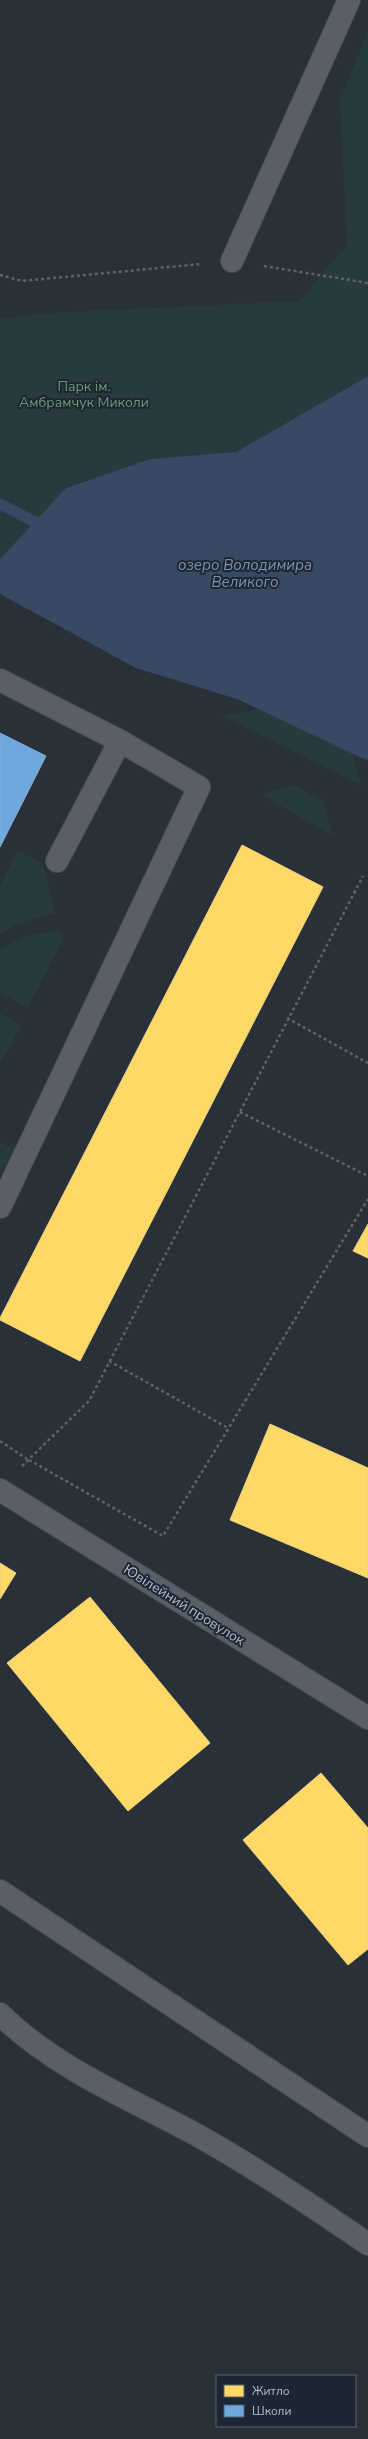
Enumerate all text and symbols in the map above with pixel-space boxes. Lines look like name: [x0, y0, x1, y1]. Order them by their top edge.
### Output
park label: Парк ім. Амбрамчук Миколи: [19, 377, 149, 412]
water label: озеро Володимира Великого: [178, 555, 312, 592]
street label: Ювілейний провулок: [120, 1560, 249, 1650]
legend: [216, 2375, 356, 2427]
text: Житло: [252, 2383, 290, 2399]
text: Школи: [252, 2403, 292, 2419]

